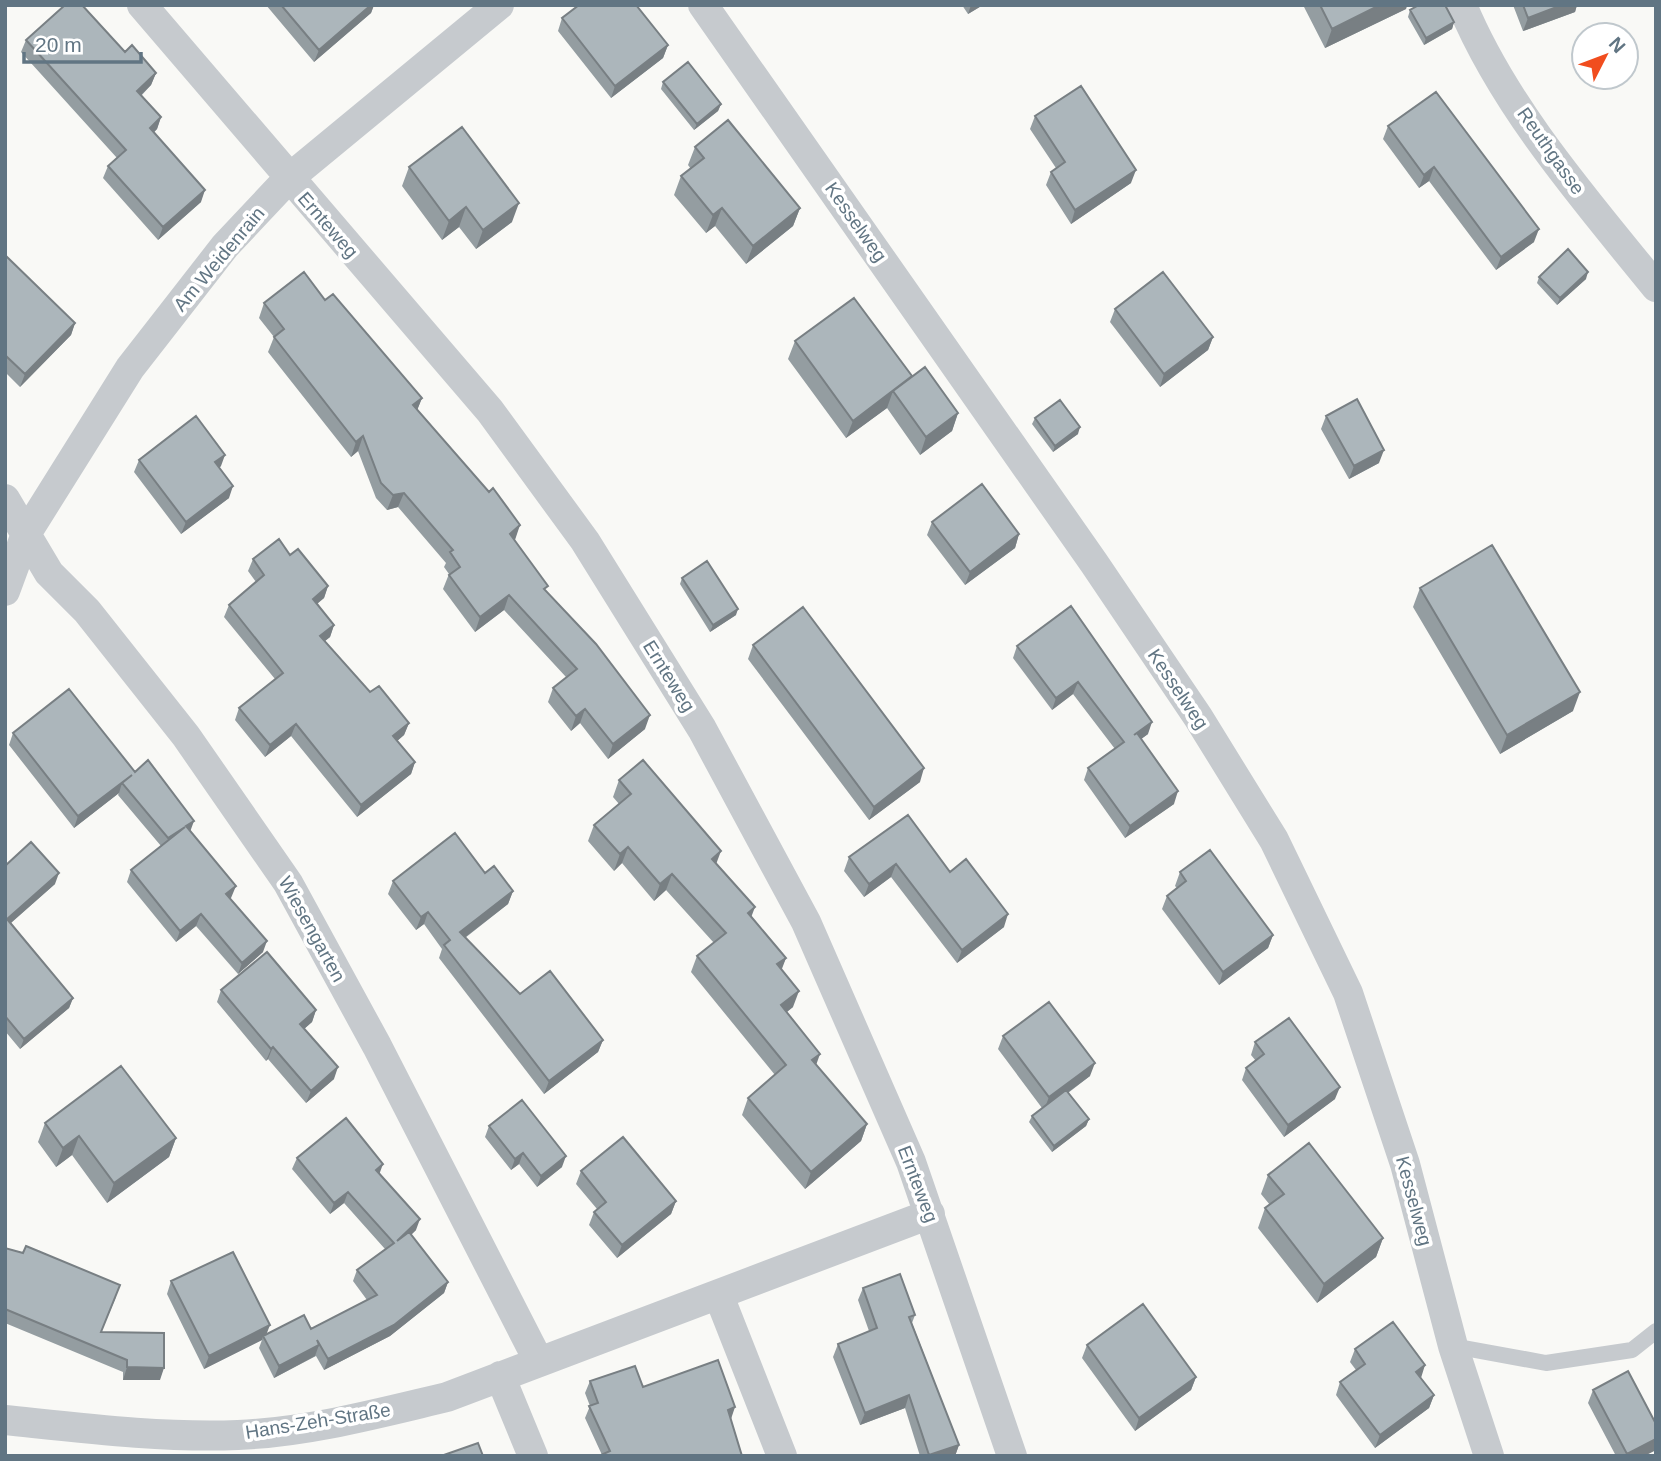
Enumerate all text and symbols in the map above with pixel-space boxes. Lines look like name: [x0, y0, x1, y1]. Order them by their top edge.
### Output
scale bar: [24, 21, 142, 65]
north arrow: [1570, 21, 1640, 91]
text: 20 m: [35, 33, 82, 56]
text: N: [1605, 33, 1630, 57]
street label: Reuthgasse: [1513, 103, 1589, 199]
street label: Kesselweg: [821, 178, 891, 266]
street label: Ernteweg: [294, 188, 362, 262]
street label: Am Weidenrain: [169, 203, 269, 315]
street label: Ernteweg: [639, 636, 699, 716]
street label: Kesselweg: [1144, 645, 1212, 733]
street label: Wiesengarten: [274, 873, 350, 985]
street label: Ernteweg: [894, 1143, 942, 1225]
street label: Kesselweg: [1392, 1154, 1436, 1248]
street label: Hans-Zeh-Straße: [244, 1399, 392, 1443]

